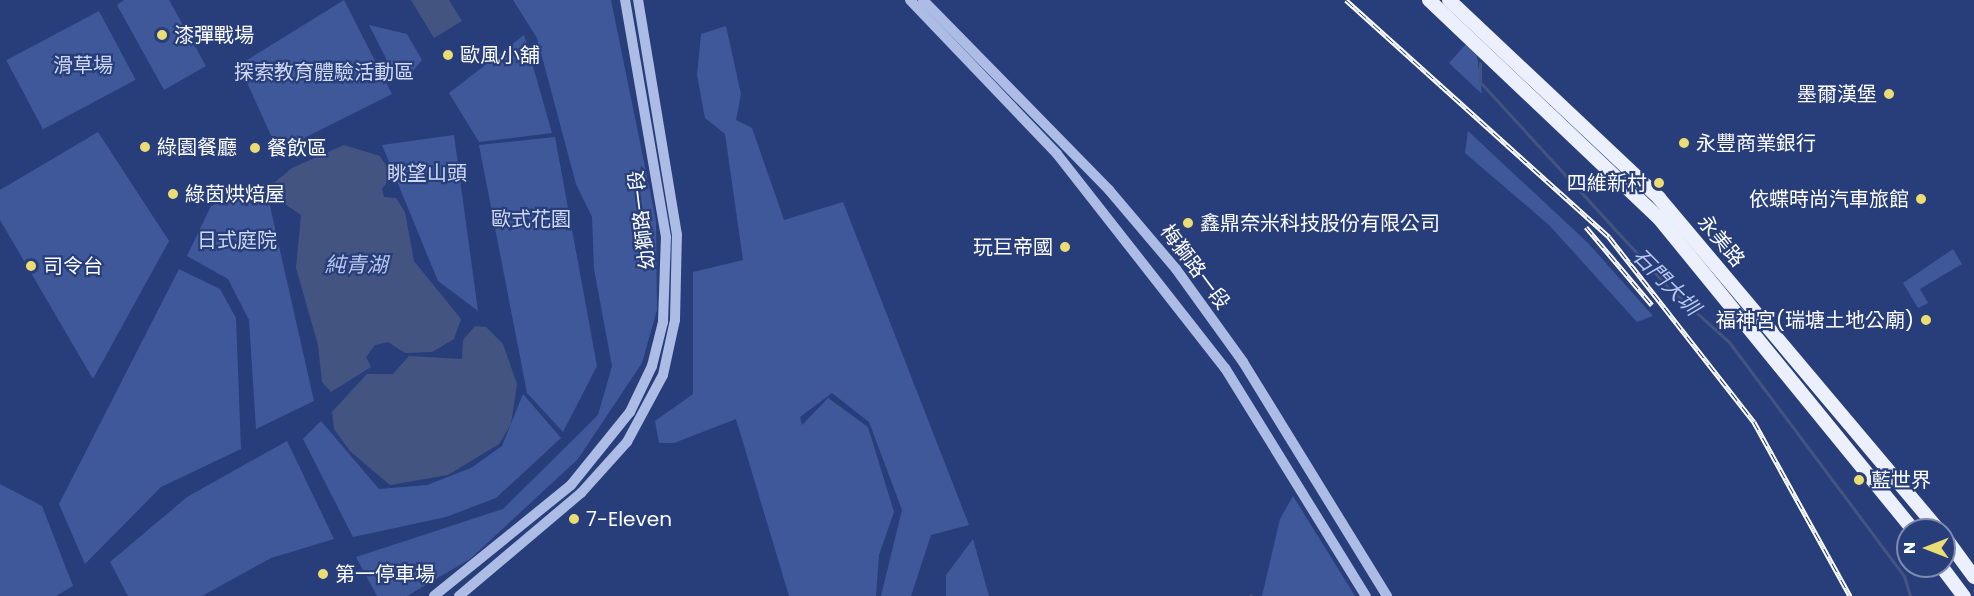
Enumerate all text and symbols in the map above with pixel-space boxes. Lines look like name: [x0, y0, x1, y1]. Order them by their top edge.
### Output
place label: 漆彈戰場: [174, 23, 254, 47]
marker: 漆彈戰場: [155, 28, 169, 42]
place label: 歐風小舖: [460, 43, 540, 67]
marker: 歐風小舖: [441, 48, 455, 62]
park label: 滑草場: [53, 53, 113, 77]
park label: 探索教育體驗活動區: [234, 60, 414, 84]
place label: 墨爾漢堡: [1797, 82, 1877, 106]
marker: 墨爾漢堡: [1882, 87, 1896, 101]
place label: 永豐商業銀行: [1696, 131, 1816, 155]
place label: 綠園餐廳: [157, 135, 237, 159]
place label: 餐飲區: [267, 136, 327, 160]
marker: 永豐商業銀行: [1677, 136, 1691, 150]
marker: 綠園餐廳: [138, 140, 152, 154]
marker: 餐飲區: [248, 141, 262, 155]
park label: 眺望山頭: [387, 161, 467, 185]
street label: 幼獅路一段: [624, 169, 660, 271]
place label: 四維新村: [1567, 171, 1647, 195]
marker: 四維新村: [1652, 176, 1666, 190]
place label: 綠茵烘焙屋: [185, 182, 285, 206]
marker: 綠茵烘焙屋: [166, 187, 180, 201]
place label: 依蝶時尚汽車旅館: [1749, 187, 1909, 211]
marker: 依蝶時尚汽車旅館: [1914, 192, 1928, 206]
park label: 歐式花園: [491, 207, 571, 231]
street label: 永美路: [1693, 210, 1749, 272]
place label: 鑫鼎奈米科技股份有限公司: [1200, 211, 1440, 235]
marker: 鑫鼎奈米科技股份有限公司: [1181, 216, 1195, 230]
street label: 梅獅路一段: [1155, 220, 1235, 314]
park label: 日式庭院: [197, 228, 277, 252]
place label: 玩巨帝國: [973, 235, 1053, 259]
marker: 玩巨帝國: [1058, 240, 1072, 254]
water label: 石門大圳: [1627, 243, 1705, 321]
water label: 純青湖: [325, 252, 387, 278]
place label: 司令台: [43, 254, 103, 278]
marker: 司令台: [24, 259, 38, 273]
place label: 福神宮(瑞塘土地公廟): [1716, 308, 1914, 332]
marker: 福神宮(瑞塘土地公廟): [1919, 313, 1933, 327]
place label: 藍世界: [1871, 468, 1931, 492]
marker: 藍世界: [1852, 473, 1866, 487]
place label: 7-Eleven: [586, 507, 672, 531]
marker: 7-Eleven: [567, 512, 581, 526]
north arrow: [1896, 518, 1956, 578]
text: N: [1898, 542, 1921, 554]
place label: 第一停車場: [335, 562, 435, 586]
marker: 第一停車場: [316, 567, 330, 581]

